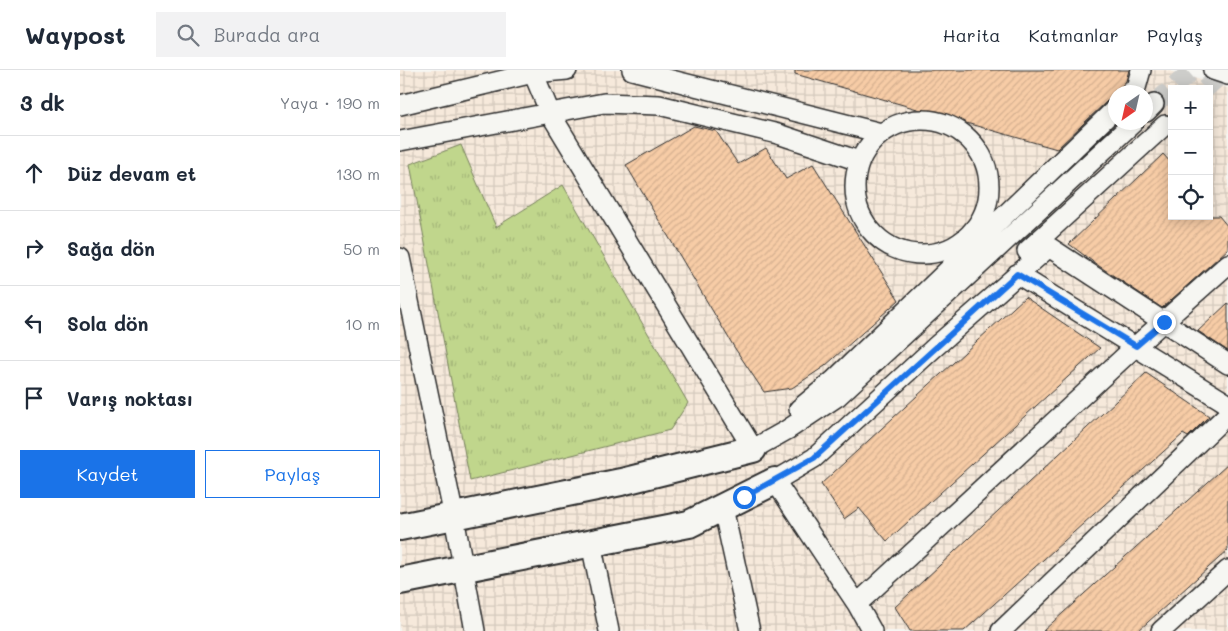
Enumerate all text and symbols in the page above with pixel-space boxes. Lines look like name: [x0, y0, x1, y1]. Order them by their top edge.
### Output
search box: [156, 12, 506, 57]
text: Waypost: [25, 19, 126, 50]
icon: search: [174, 21, 202, 49]
text: Burada ara: [214, 22, 320, 47]
text: Harita: [943, 23, 1001, 47]
text: Katmanlar: [1029, 23, 1119, 47]
text: Paylaş: [1147, 23, 1203, 47]
north arrow: [1108, 85, 1153, 130]
map controls: [1168, 85, 1213, 220]
button: +: [1168, 85, 1213, 130]
text: 3 dk: [20, 89, 65, 116]
text: Yaya · 190 m: [280, 92, 380, 113]
button: −: [1168, 130, 1213, 175]
icon: ahead: [20, 159, 48, 187]
text: Düz devam et: [67, 161, 196, 186]
text: 130 m: [336, 163, 380, 184]
button: locate: [1168, 175, 1213, 220]
icon: right: [20, 234, 48, 262]
text: Sağa dön: [67, 236, 155, 261]
text: 50 m: [343, 238, 380, 259]
icon: left: [20, 309, 48, 337]
text: Sola dön: [67, 311, 149, 336]
route end: [1153, 311, 1176, 334]
text: 10 m: [345, 313, 380, 334]
icon: arrive: [20, 384, 48, 412]
text: Varış noktası: [67, 386, 193, 411]
button: Kaydet: [20, 450, 195, 498]
button: Paylaş: [205, 450, 380, 498]
route start: [733, 486, 756, 509]

